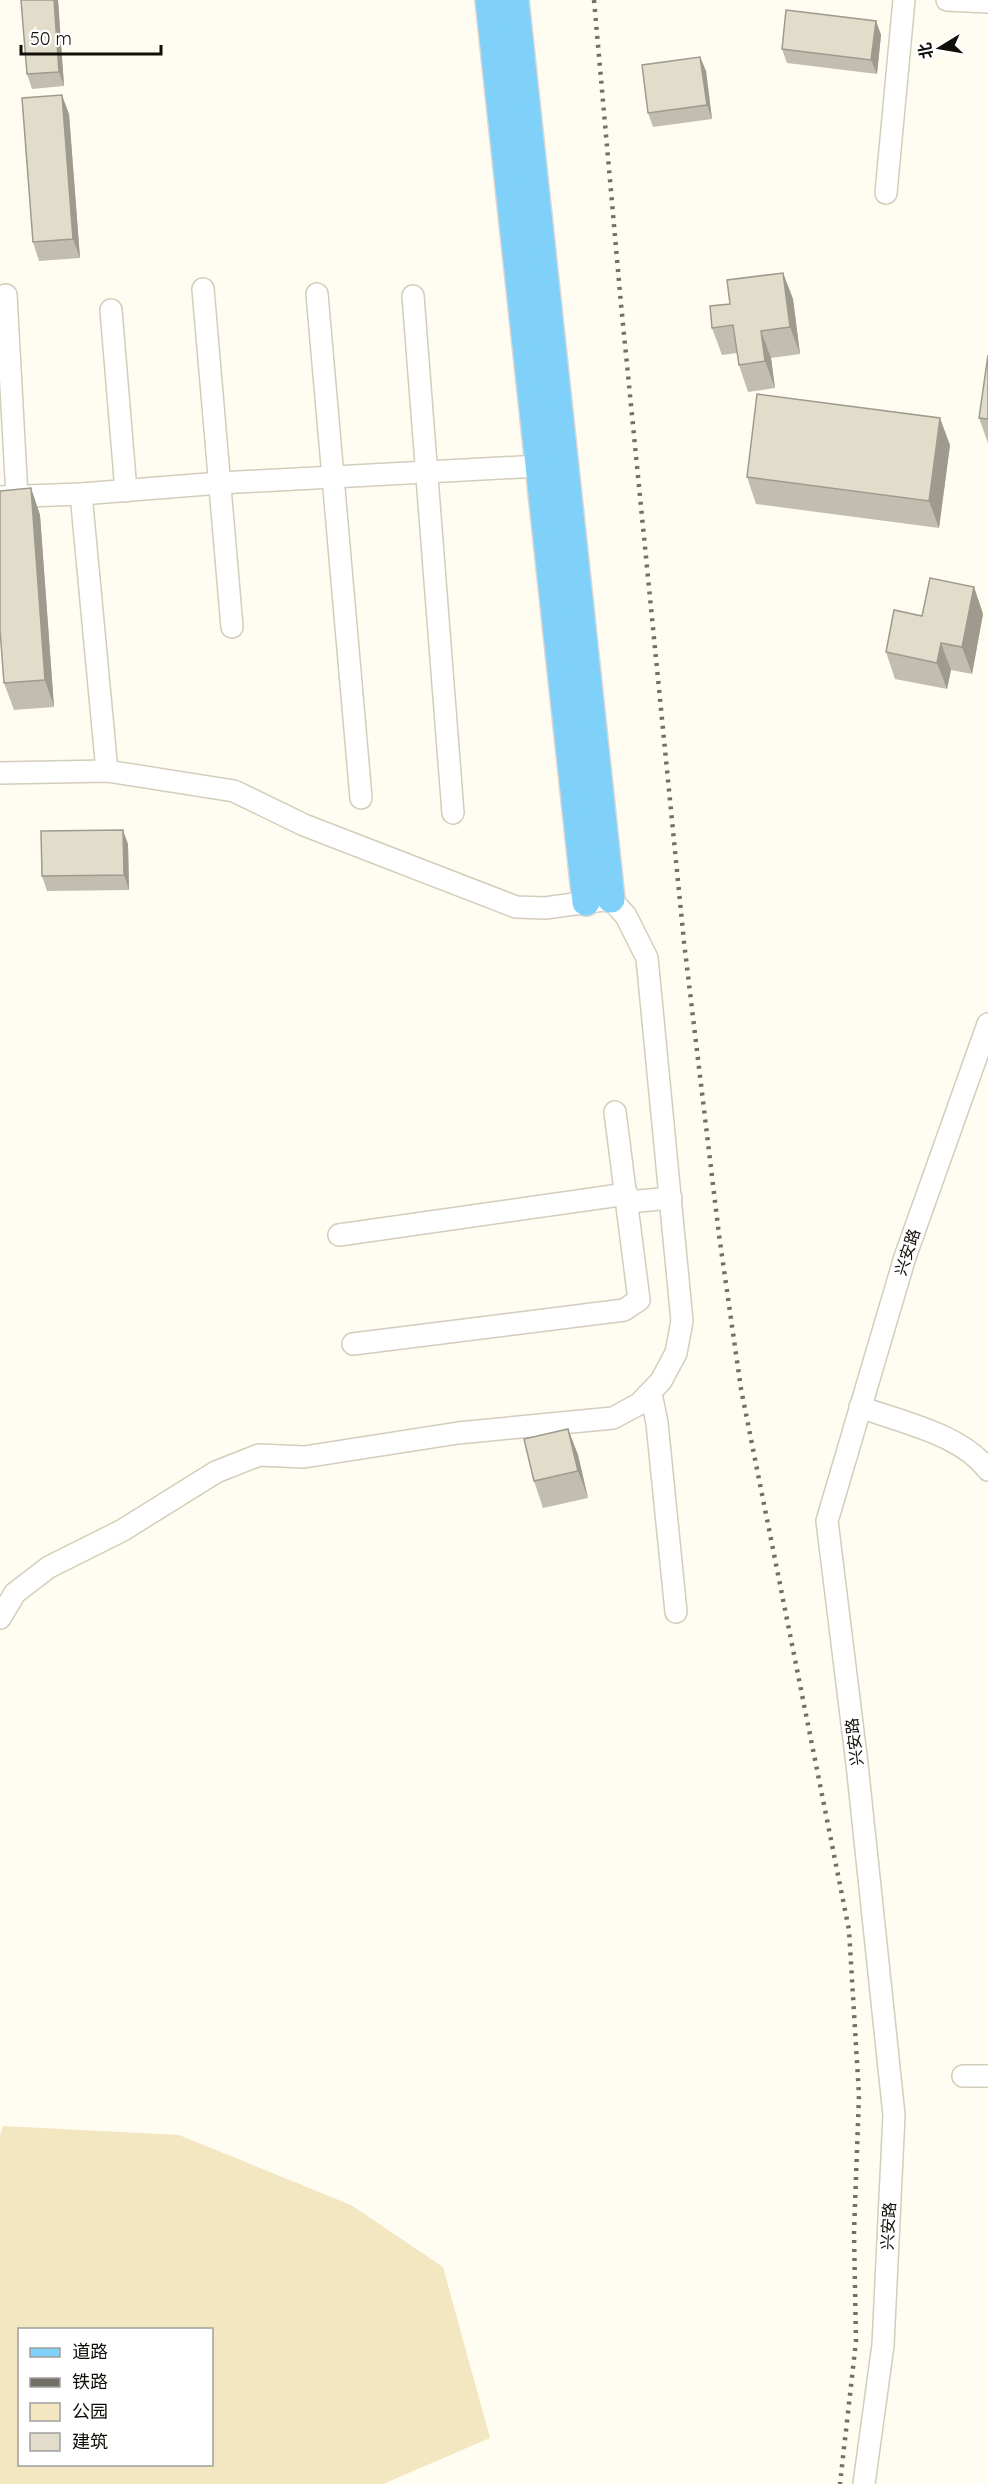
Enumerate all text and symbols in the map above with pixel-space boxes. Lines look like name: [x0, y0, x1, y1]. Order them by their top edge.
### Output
scale bar: [21, 18, 160, 56]
north arrow: [910, 18, 970, 78]
text: 50 m: [30, 27, 72, 50]
text: 北: [914, 41, 937, 61]
street label: 兴安路: [890, 1226, 924, 1278]
street label: 兴安路: [841, 1717, 867, 1767]
street label: 兴安路: [877, 2202, 899, 2250]
legend: [18, 2328, 213, 2466]
text: 道路: [72, 2340, 108, 2363]
text: 铁路: [72, 2370, 108, 2393]
text: 公园: [72, 2400, 108, 2423]
text: 建筑: [72, 2430, 108, 2453]

